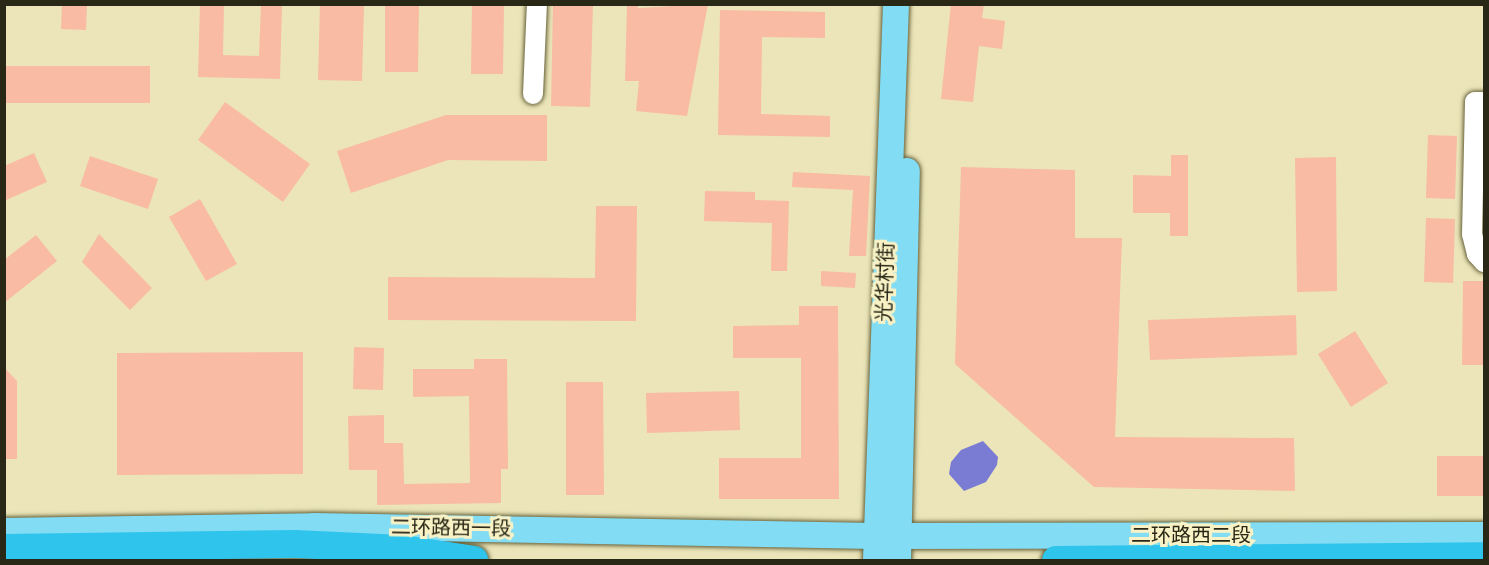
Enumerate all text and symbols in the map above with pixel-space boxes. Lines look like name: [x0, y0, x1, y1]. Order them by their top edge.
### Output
street label: 光华村街: [872, 242, 898, 322]
street label: 二环路西一段: [391, 515, 511, 541]
street label: 二环路西二段: [1131, 523, 1251, 547]

